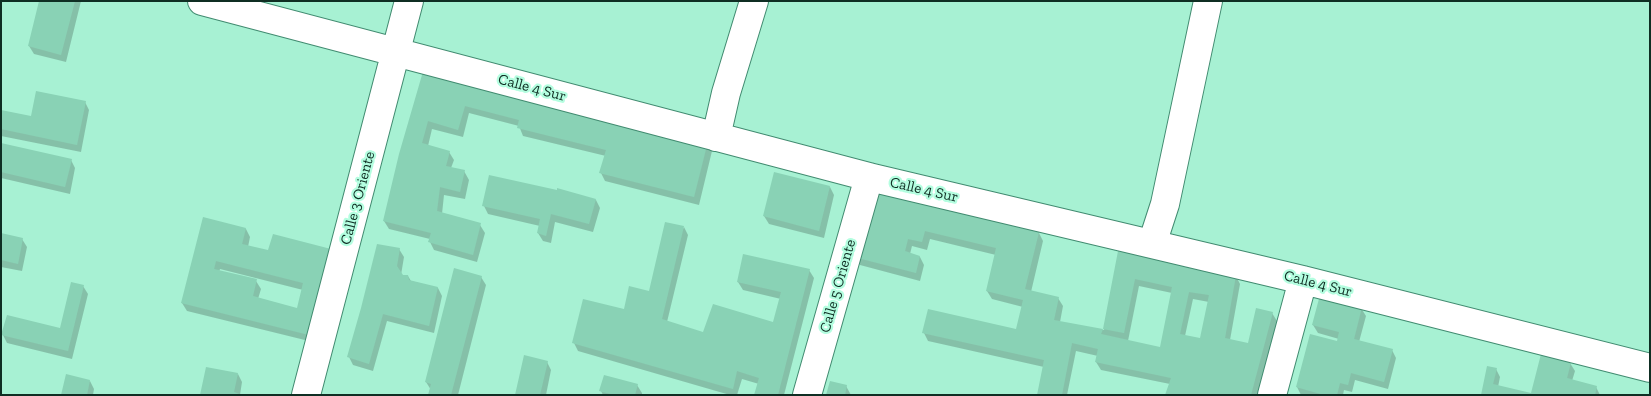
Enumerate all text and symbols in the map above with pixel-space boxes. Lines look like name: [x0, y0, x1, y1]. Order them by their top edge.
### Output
street label: Calle 4 Sur: [496, 70, 568, 106]
street label: Calle 3 Oriente: [337, 149, 379, 247]
street label: Calle 4 Sur: [888, 173, 960, 207]
street label: Calle 5 Oriente: [816, 237, 860, 335]
street label: Calle 4 Sur: [1282, 267, 1354, 301]

